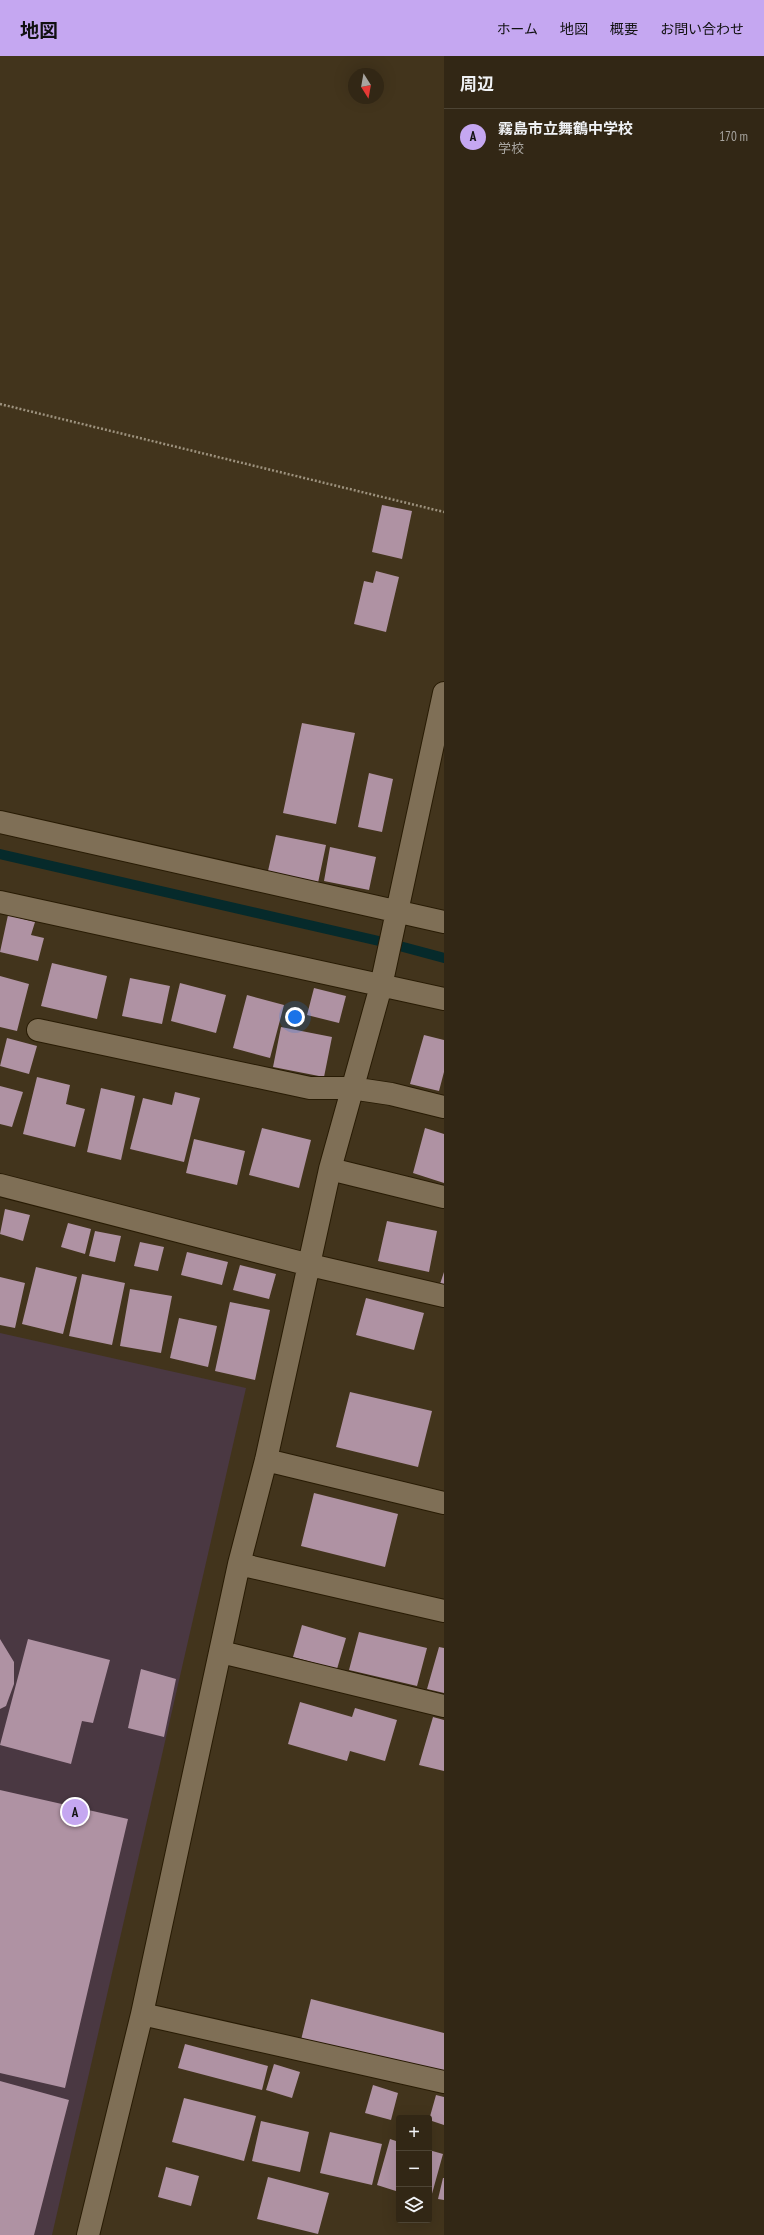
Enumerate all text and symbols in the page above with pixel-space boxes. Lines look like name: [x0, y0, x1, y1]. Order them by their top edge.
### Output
text: 地図: [20, 18, 58, 42]
text: ホーム: [496, 20, 538, 38]
text: 地図: [560, 20, 588, 38]
text: 概要: [610, 20, 638, 38]
text: お問い合わせ: [660, 20, 744, 38]
north arrow: [348, 68, 384, 104]
text: 周辺: [460, 73, 494, 95]
text: 霧島市立舞鶴中学校: [498, 119, 633, 138]
text: A: [470, 128, 476, 145]
text: 170 m: [719, 128, 748, 145]
text: 学校: [498, 140, 524, 157]
your location: [285, 1007, 305, 1027]
pin: A: [62, 1797, 88, 1827]
map controls: [396, 2115, 432, 2223]
button: +: [396, 2115, 432, 2151]
button: −: [396, 2151, 432, 2187]
button: layers: [396, 2187, 432, 2223]

